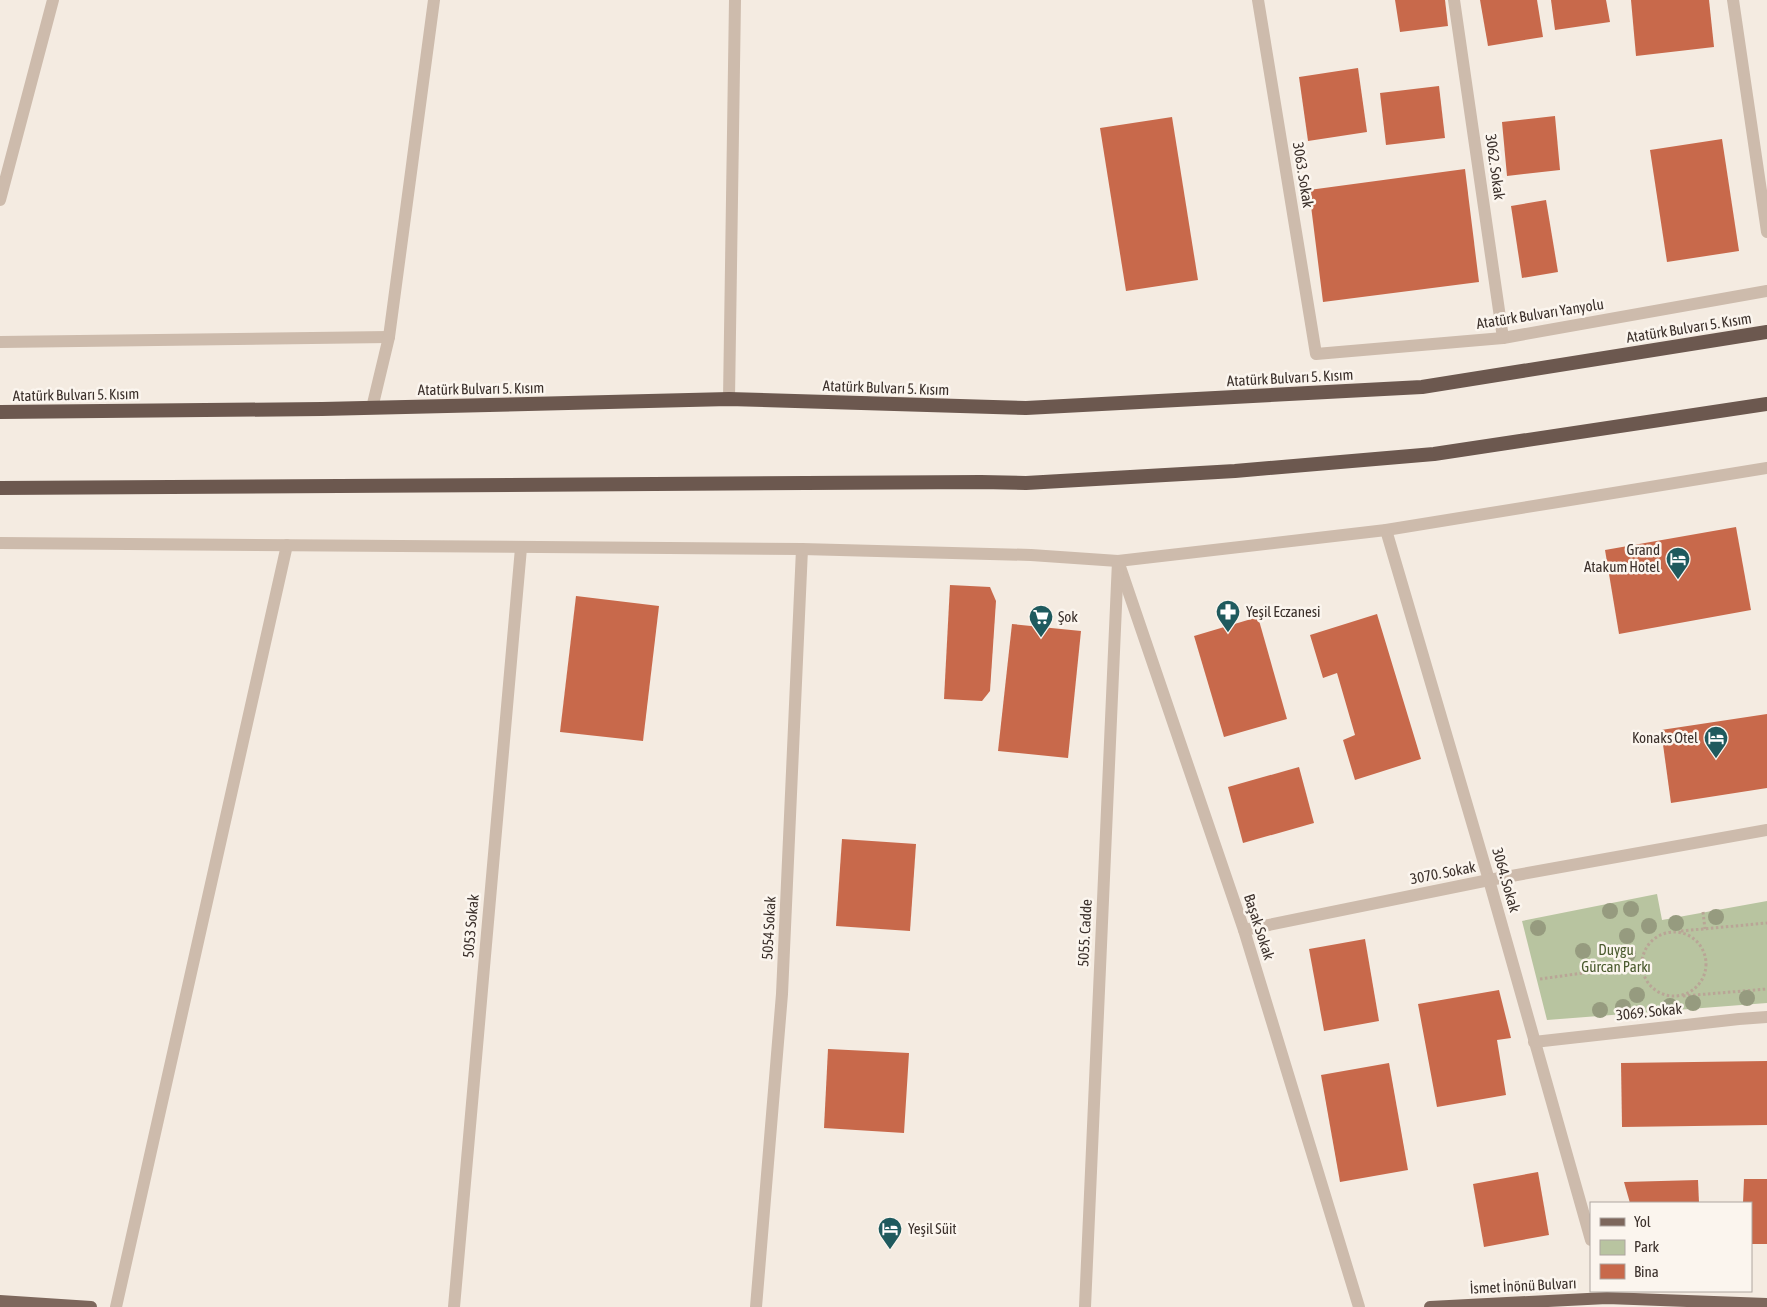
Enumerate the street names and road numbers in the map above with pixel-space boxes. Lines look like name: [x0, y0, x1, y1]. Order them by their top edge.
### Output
street label: 3062. Sokak: [1482, 133, 1509, 201]
street label: 3063. Sokak: [1290, 141, 1317, 209]
street label: Atatürk Bulvarı Yanyolu: [1475, 295, 1605, 332]
street label: Atatürk Bulvarı 5. Kısım: [1625, 309, 1753, 346]
street label: Atatürk Bulvarı 5. Kısım: [1226, 366, 1354, 389]
street label: Atatürk Bulvarı 5. Kısım: [822, 377, 950, 398]
street label: Atatürk Bulvarı 5. Kısım: [418, 379, 544, 398]
street label: Atatürk Bulvarı 5. Kısım: [13, 385, 139, 404]
street label: 3064. Sokak: [1489, 846, 1524, 915]
street label: 3070. Sokak: [1409, 858, 1478, 887]
street label: Başak Sokak: [1241, 892, 1278, 962]
street label: 5053 Sokak: [459, 893, 482, 958]
street label: 5054 Sokak: [758, 895, 779, 960]
street label: 5055. Cadde: [1074, 899, 1095, 967]
street label: 3069. Sokak: [1615, 1000, 1683, 1023]
street label: İsmet İnönü Bulvarı: [1469, 1274, 1577, 1297]

